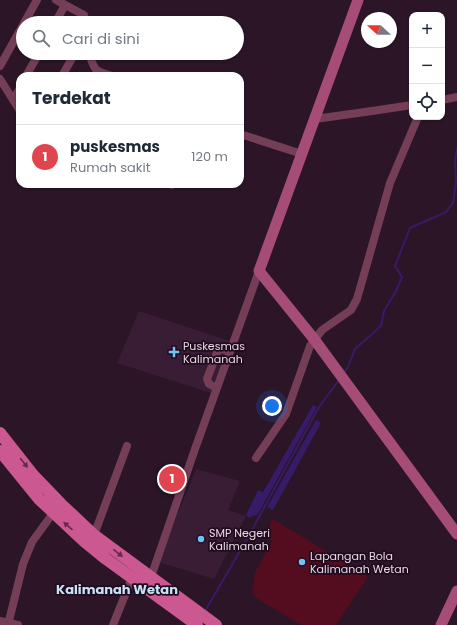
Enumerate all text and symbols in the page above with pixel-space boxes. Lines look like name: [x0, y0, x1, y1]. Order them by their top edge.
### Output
north arrow: [361, 12, 397, 48]
map controls: [409, 12, 445, 120]
button: +: [409, 12, 445, 48]
search box: [16, 16, 244, 60]
icon: search: [30, 27, 52, 49]
text: Cari di sini: [62, 28, 140, 49]
button: −: [409, 48, 445, 84]
button: locate: [409, 84, 445, 120]
text: Terdekat: [32, 86, 111, 110]
text: puskesmas: [70, 136, 160, 157]
text: 1: [43, 147, 47, 166]
text: 120 m: [191, 147, 228, 166]
text: Rumah sakit: [70, 158, 150, 177]
place label: Puskesmas Kalimanah: [183, 338, 245, 367]
marker: Puskesmas Kalimanah: [168, 346, 180, 358]
your location: [262, 396, 282, 416]
one-way arrow: [20, 458, 28, 469]
pin: 1: [159, 464, 185, 494]
one-way arrow: [62, 521, 73, 530]
place label: SMP Negeri Kalimanah: [209, 525, 270, 554]
marker: SMP Negeri Kalimanah: [196, 534, 206, 544]
place label: Lapangan Bola Kalimanah Wetan: [310, 548, 409, 577]
one-way arrow: [112, 549, 123, 557]
marker: Lapangan Bola Kalimanah Wetan: [297, 557, 307, 567]
district label: Kalimanah Wetan: [56, 580, 178, 599]

